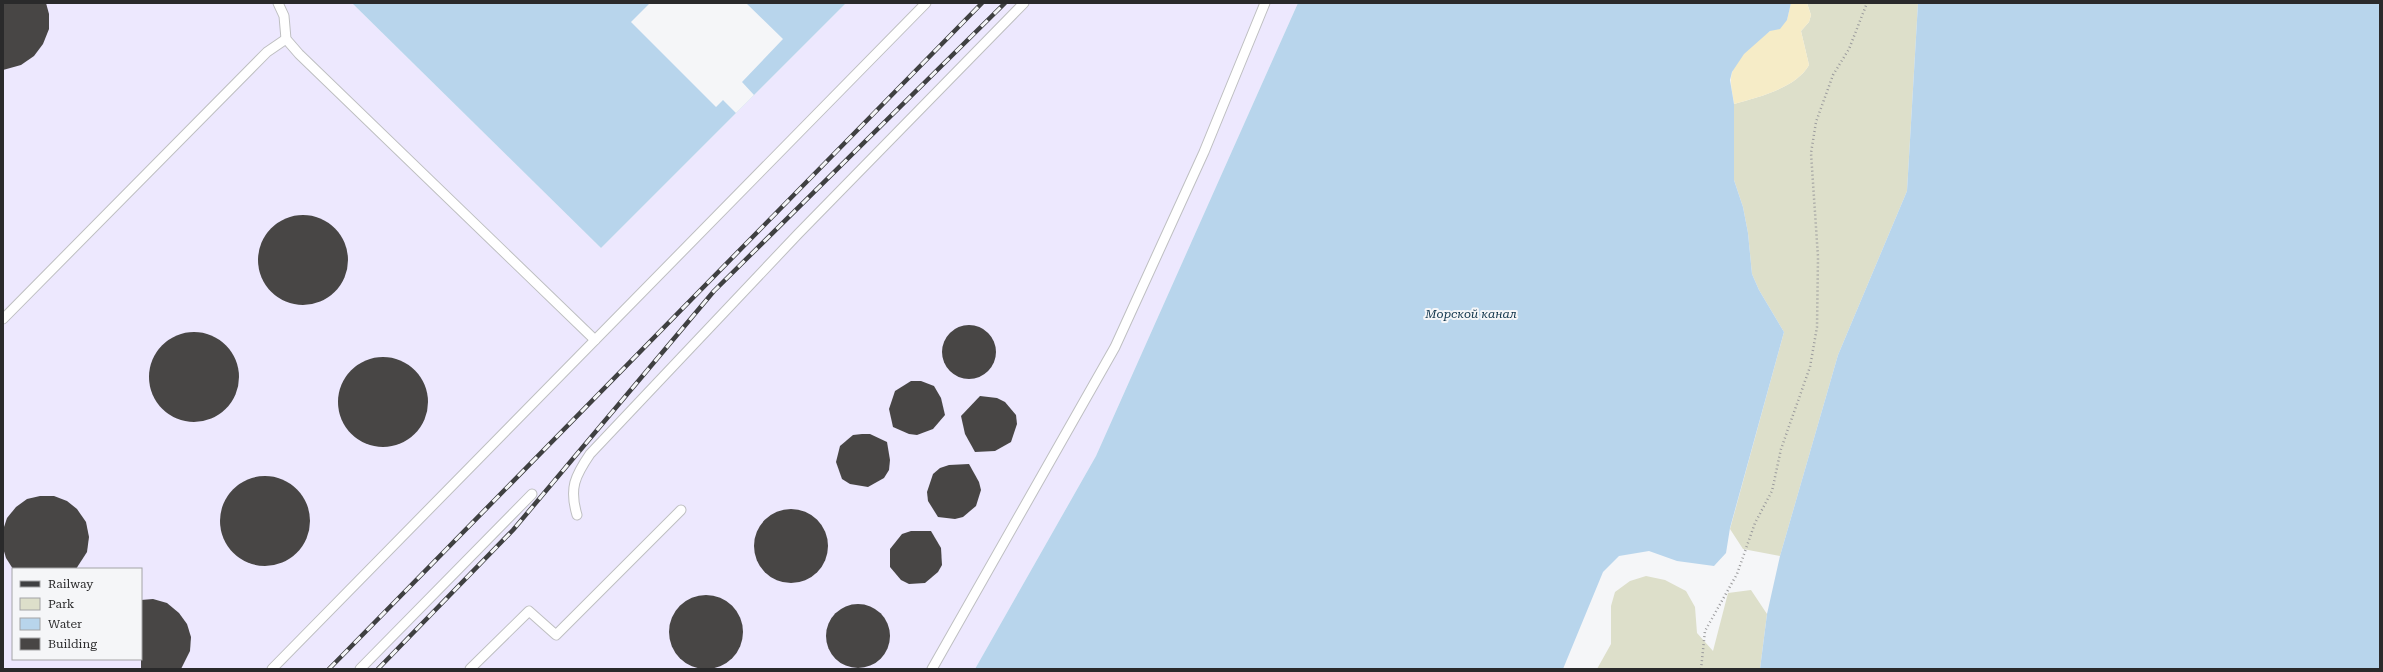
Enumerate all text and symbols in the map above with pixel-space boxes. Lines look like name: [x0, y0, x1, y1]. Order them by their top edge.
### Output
water label: Морской канал: [1424, 307, 1517, 321]
legend: [12, 568, 142, 660]
text: Railway: [48, 577, 94, 591]
text: Park: [48, 597, 75, 611]
text: Water: [48, 617, 82, 631]
text: Building: [48, 637, 97, 651]

